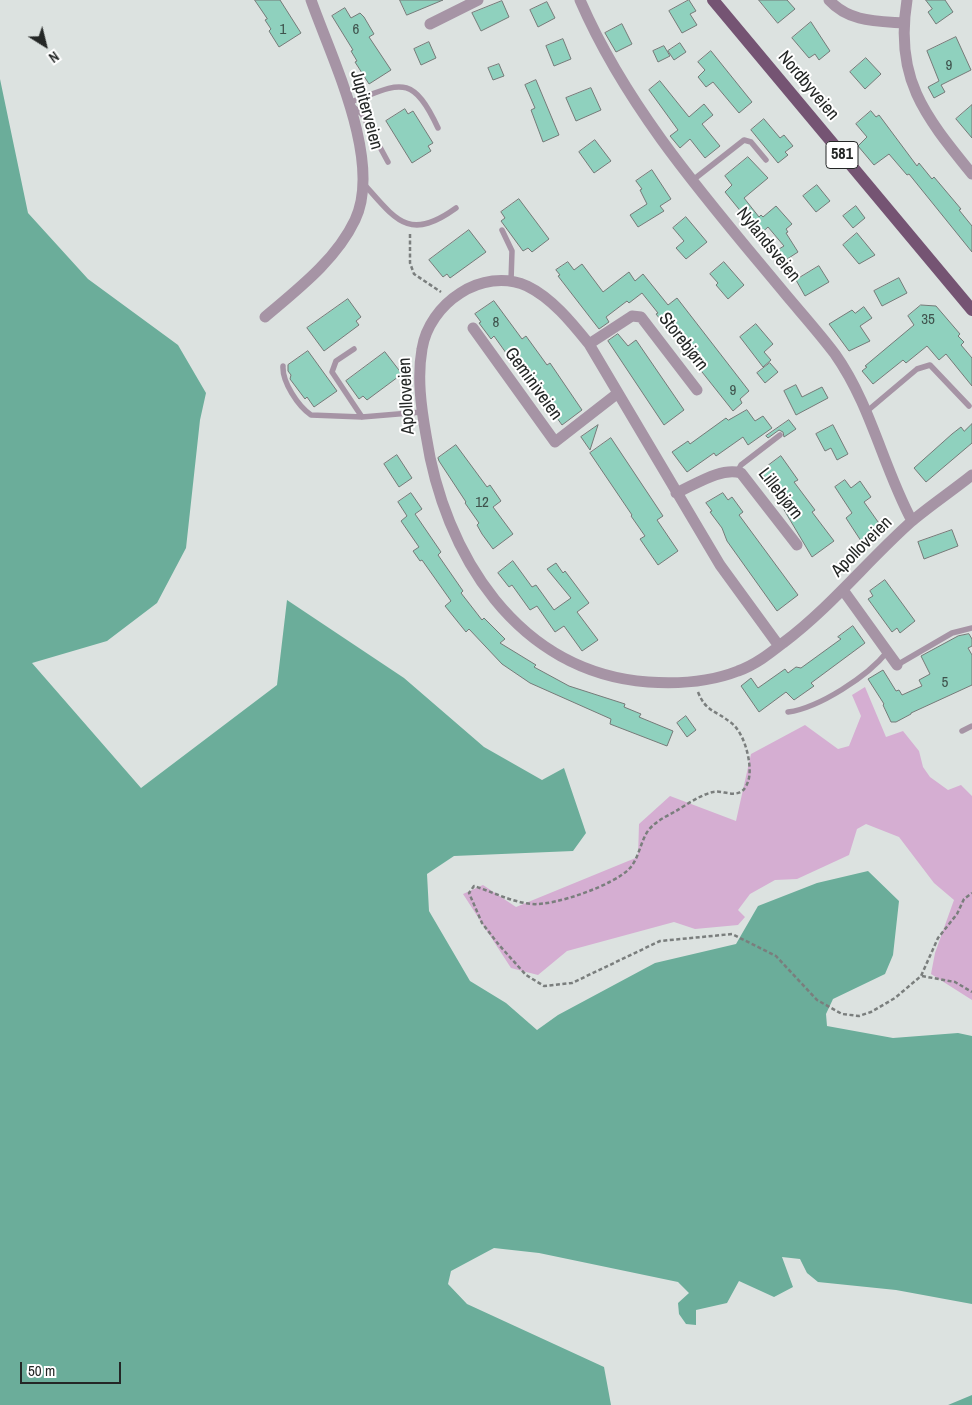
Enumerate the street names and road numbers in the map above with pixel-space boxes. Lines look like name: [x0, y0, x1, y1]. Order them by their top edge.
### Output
street label: Nordbyveien: [773, 47, 843, 125]
street label: Jupiterveien: [345, 68, 387, 152]
road number: 581: [826, 142, 858, 168]
street label: Nylandsveien: [731, 203, 805, 287]
street label: Storebjørn: [654, 309, 712, 375]
street label: Geminiveien: [499, 343, 567, 425]
street label: Apolloveien: [394, 357, 420, 435]
street label: Lillebjørn: [753, 464, 807, 524]
street label: Apolloveien: [827, 512, 897, 582]

